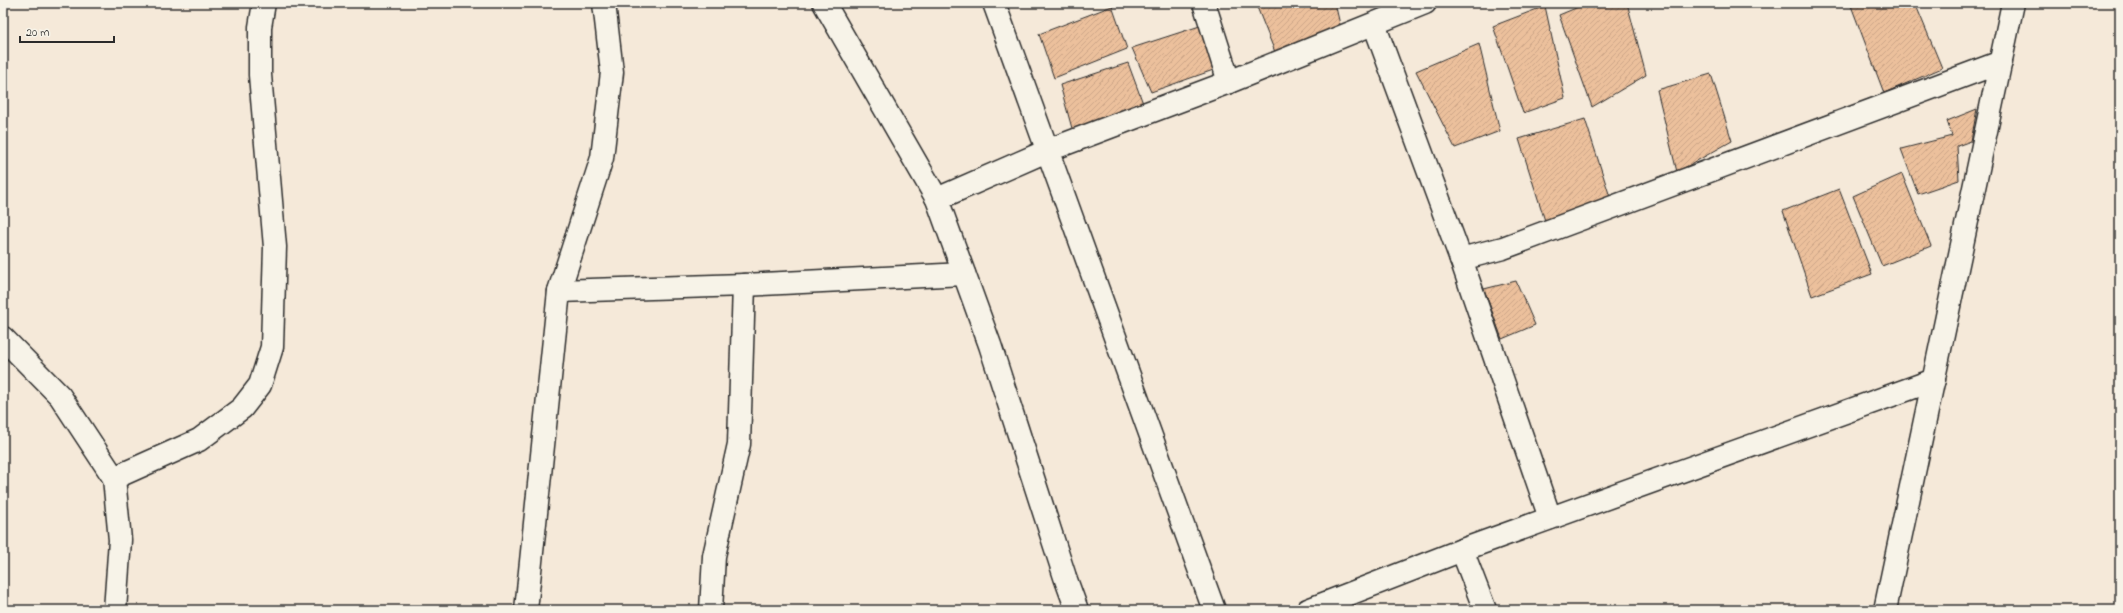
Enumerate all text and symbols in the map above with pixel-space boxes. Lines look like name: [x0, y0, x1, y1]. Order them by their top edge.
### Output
scale bar: [20, 18, 114, 44]
text: 20 m: [26, 24, 49, 42]

